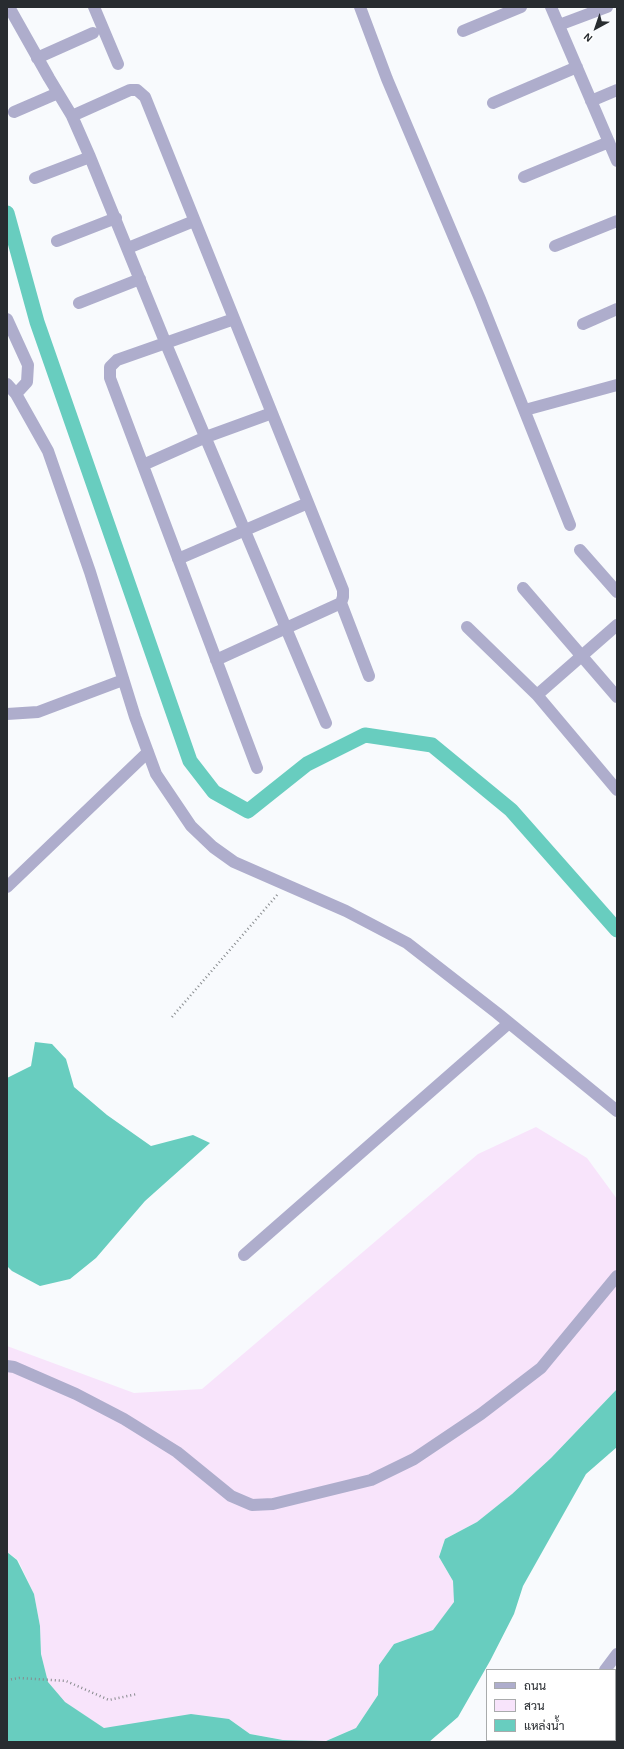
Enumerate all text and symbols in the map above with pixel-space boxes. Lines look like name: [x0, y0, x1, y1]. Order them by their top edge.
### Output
north arrow: [576, 8, 616, 48]
text: N: [581, 31, 594, 44]
legend: [486, 1669, 616, 1741]
text: ถนน: [524, 1680, 546, 1692]
text: สวน: [524, 1700, 545, 1712]
text: แหล่งน้ำ: [524, 1720, 564, 1732]

